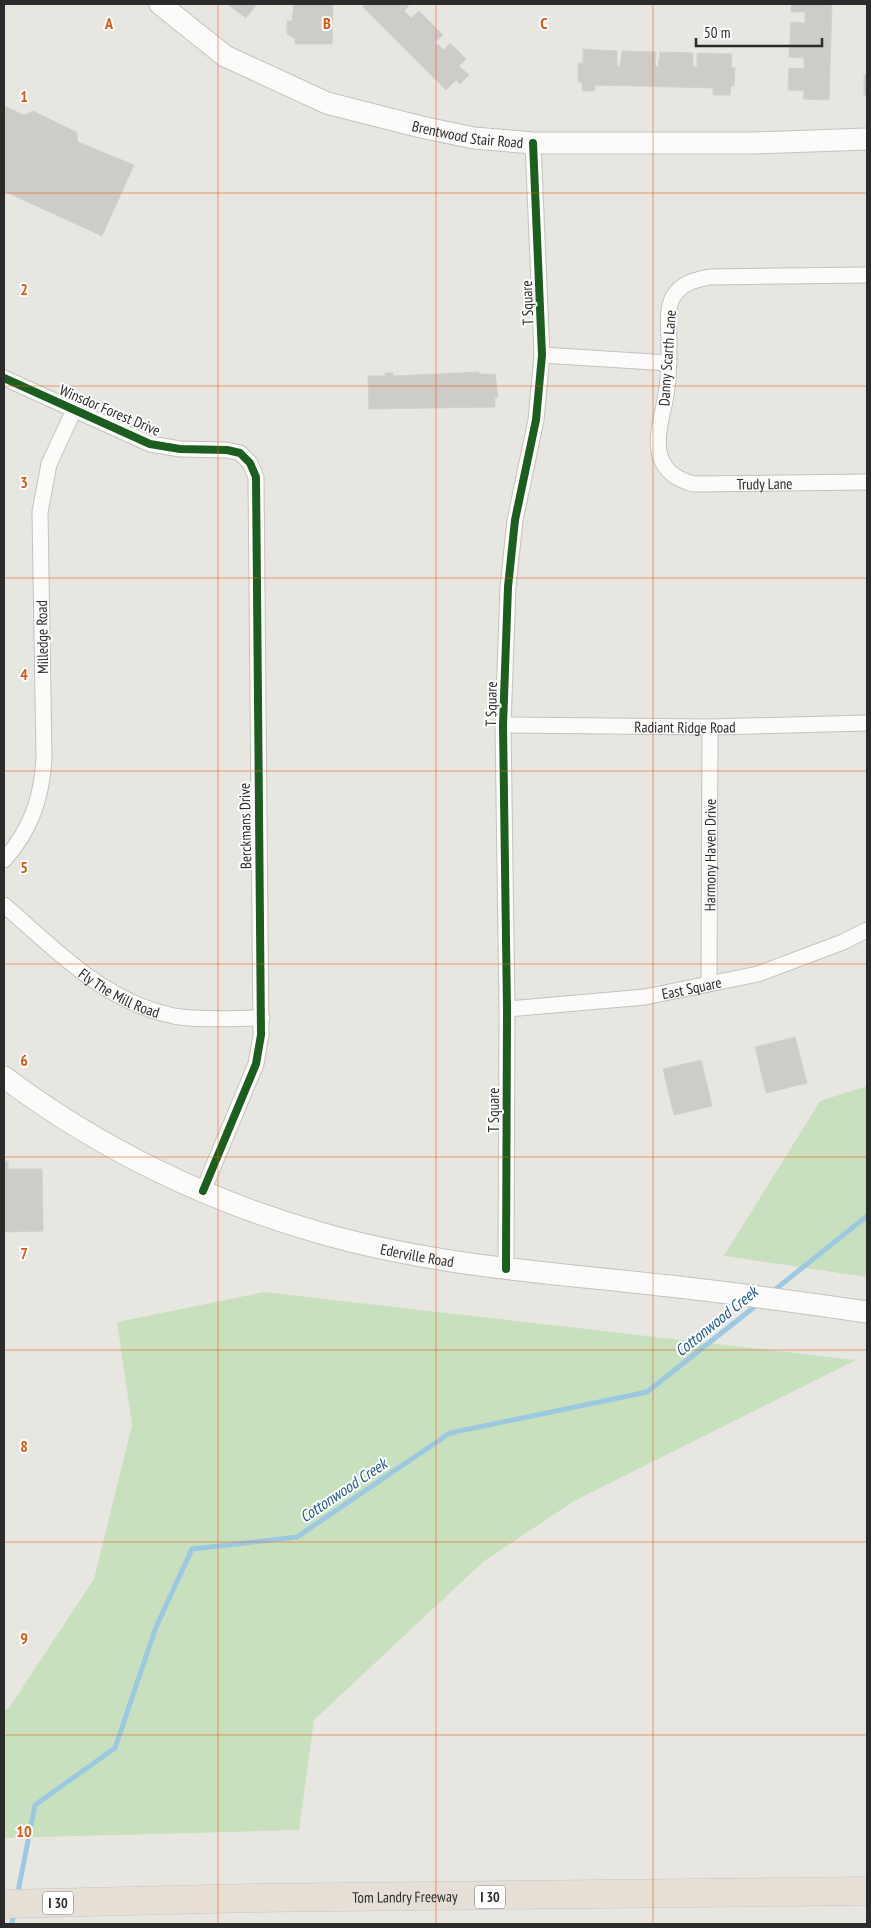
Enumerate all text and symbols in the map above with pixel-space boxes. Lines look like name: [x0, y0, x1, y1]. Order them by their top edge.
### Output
text: A: [104, 13, 114, 33]
text: B: [323, 13, 331, 33]
text: C: [540, 13, 548, 33]
scale bar: [696, 15, 822, 47]
text: 50 m: [704, 23, 730, 42]
text: 1: [20, 86, 28, 106]
street label: Brentwood Stair Road: [410, 116, 524, 152]
text: 2: [20, 279, 28, 299]
street label: T Square: [517, 280, 537, 326]
street label: Danny Scarth Lane: [654, 309, 680, 407]
street label: Winsdor Forest Drive: [57, 380, 163, 440]
text: 3: [20, 472, 28, 492]
street label: Trudy Lane: [737, 473, 793, 493]
street label: Milledge Road: [32, 600, 52, 674]
text: 4: [20, 664, 28, 684]
street label: T Square: [481, 681, 501, 727]
street label: Radiant Ridge Road: [634, 717, 736, 737]
street label: Berckmans Drive: [235, 783, 255, 869]
street label: Harmony Haven Drive: [700, 799, 719, 911]
text: 5: [20, 857, 28, 877]
street label: Fly The Mill Road: [75, 964, 162, 1022]
street label: East Square: [660, 972, 723, 1003]
text: 6: [20, 1050, 28, 1070]
street label: T Square: [484, 1087, 503, 1133]
street label: Ederville Road: [379, 1239, 455, 1271]
text: 7: [20, 1243, 28, 1263]
water label: Cottonwood Creek: [671, 1280, 763, 1360]
text: 8: [20, 1436, 28, 1456]
water label: Cottonwood Creek: [296, 1453, 392, 1526]
text: 9: [20, 1628, 28, 1648]
text: 10: [16, 1821, 32, 1841]
road number: I 30: [475, 1885, 505, 1908]
street label: Tom Landry Freeway: [352, 1886, 458, 1906]
road number: I 30: [43, 1892, 73, 1915]

